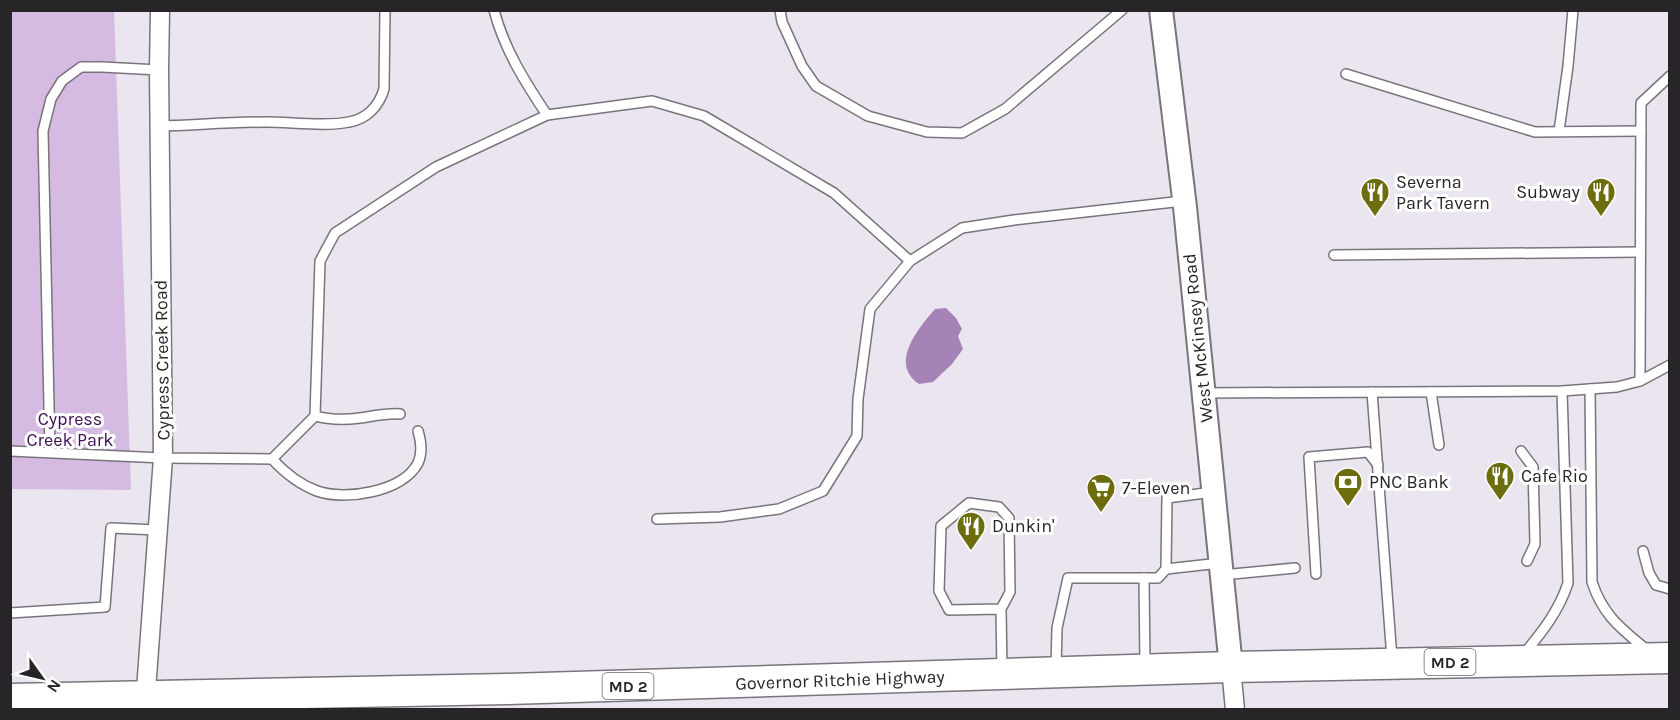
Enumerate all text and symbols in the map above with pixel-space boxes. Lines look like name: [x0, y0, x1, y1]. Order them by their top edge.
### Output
place label: Severna Park Tavern: [1396, 171, 1490, 214]
restaurant icon: Severna Park Tavern: [1359, 176, 1391, 218]
restaurant icon: Subway: [1585, 176, 1617, 218]
place label: Subway: [1516, 181, 1581, 203]
street label: West McKinsey Road: [1178, 252, 1218, 424]
street label: Cypress Creek Road: [150, 279, 174, 441]
park label: Cypress Creek Park: [27, 408, 113, 451]
restaurant icon: Cafe Rio: [1484, 460, 1516, 502]
place label: Cafe Rio: [1521, 465, 1588, 487]
bank icon: PNC Bank: [1332, 466, 1364, 508]
place label: PNC Bank: [1369, 471, 1449, 493]
supermarket icon: 7-Eleven: [1085, 472, 1117, 514]
place label: 7-Eleven: [1122, 477, 1190, 499]
restaurant icon: Dunkin': [955, 510, 987, 552]
place label: Dunkin': [992, 515, 1054, 537]
north arrow: [12, 648, 72, 708]
road number: MD 2: [1424, 649, 1476, 675]
street label: Governor Ritchie Highway: [735, 665, 946, 695]
road number: MD 2: [602, 673, 654, 699]
text: N: [43, 676, 65, 696]

